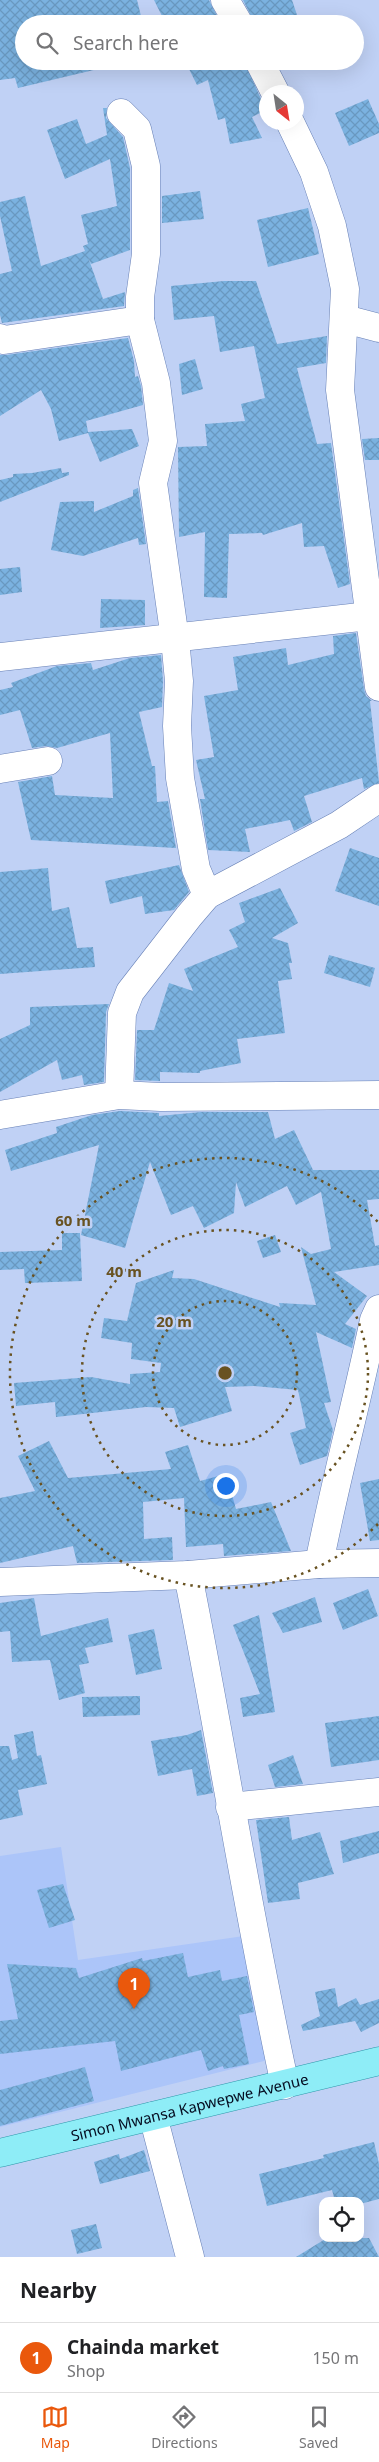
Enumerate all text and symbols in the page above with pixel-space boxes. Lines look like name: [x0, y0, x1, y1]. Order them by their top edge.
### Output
search box: [15, 15, 364, 70]
icon: search: [33, 29, 61, 57]
text: Search here: [73, 30, 179, 56]
north arrow: [259, 85, 304, 130]
text: 60 m: [55, 1210, 91, 1230]
text: 40 m: [106, 1261, 142, 1281]
text: 20 m: [156, 1311, 192, 1331]
centre of rings: [216, 1364, 234, 1382]
your location: [213, 1473, 239, 1499]
pin: 1: [118, 1968, 150, 2009]
street label: Simon Mwansa Kapwepwe Avenue: [69, 2069, 310, 2145]
map controls: [319, 2197, 364, 2242]
button: locate: [319, 2197, 364, 2242]
text: Nearby: [20, 2276, 96, 2304]
text: Chainda market: [67, 2334, 219, 2360]
text: 1: [31, 2347, 41, 2369]
text: 150 m: [312, 2347, 359, 2369]
text: Shop: [67, 2360, 105, 2382]
tab: Map: [41, 2403, 70, 2452]
tab: Directions: [151, 2403, 218, 2452]
tab: Saved: [299, 2403, 338, 2452]

